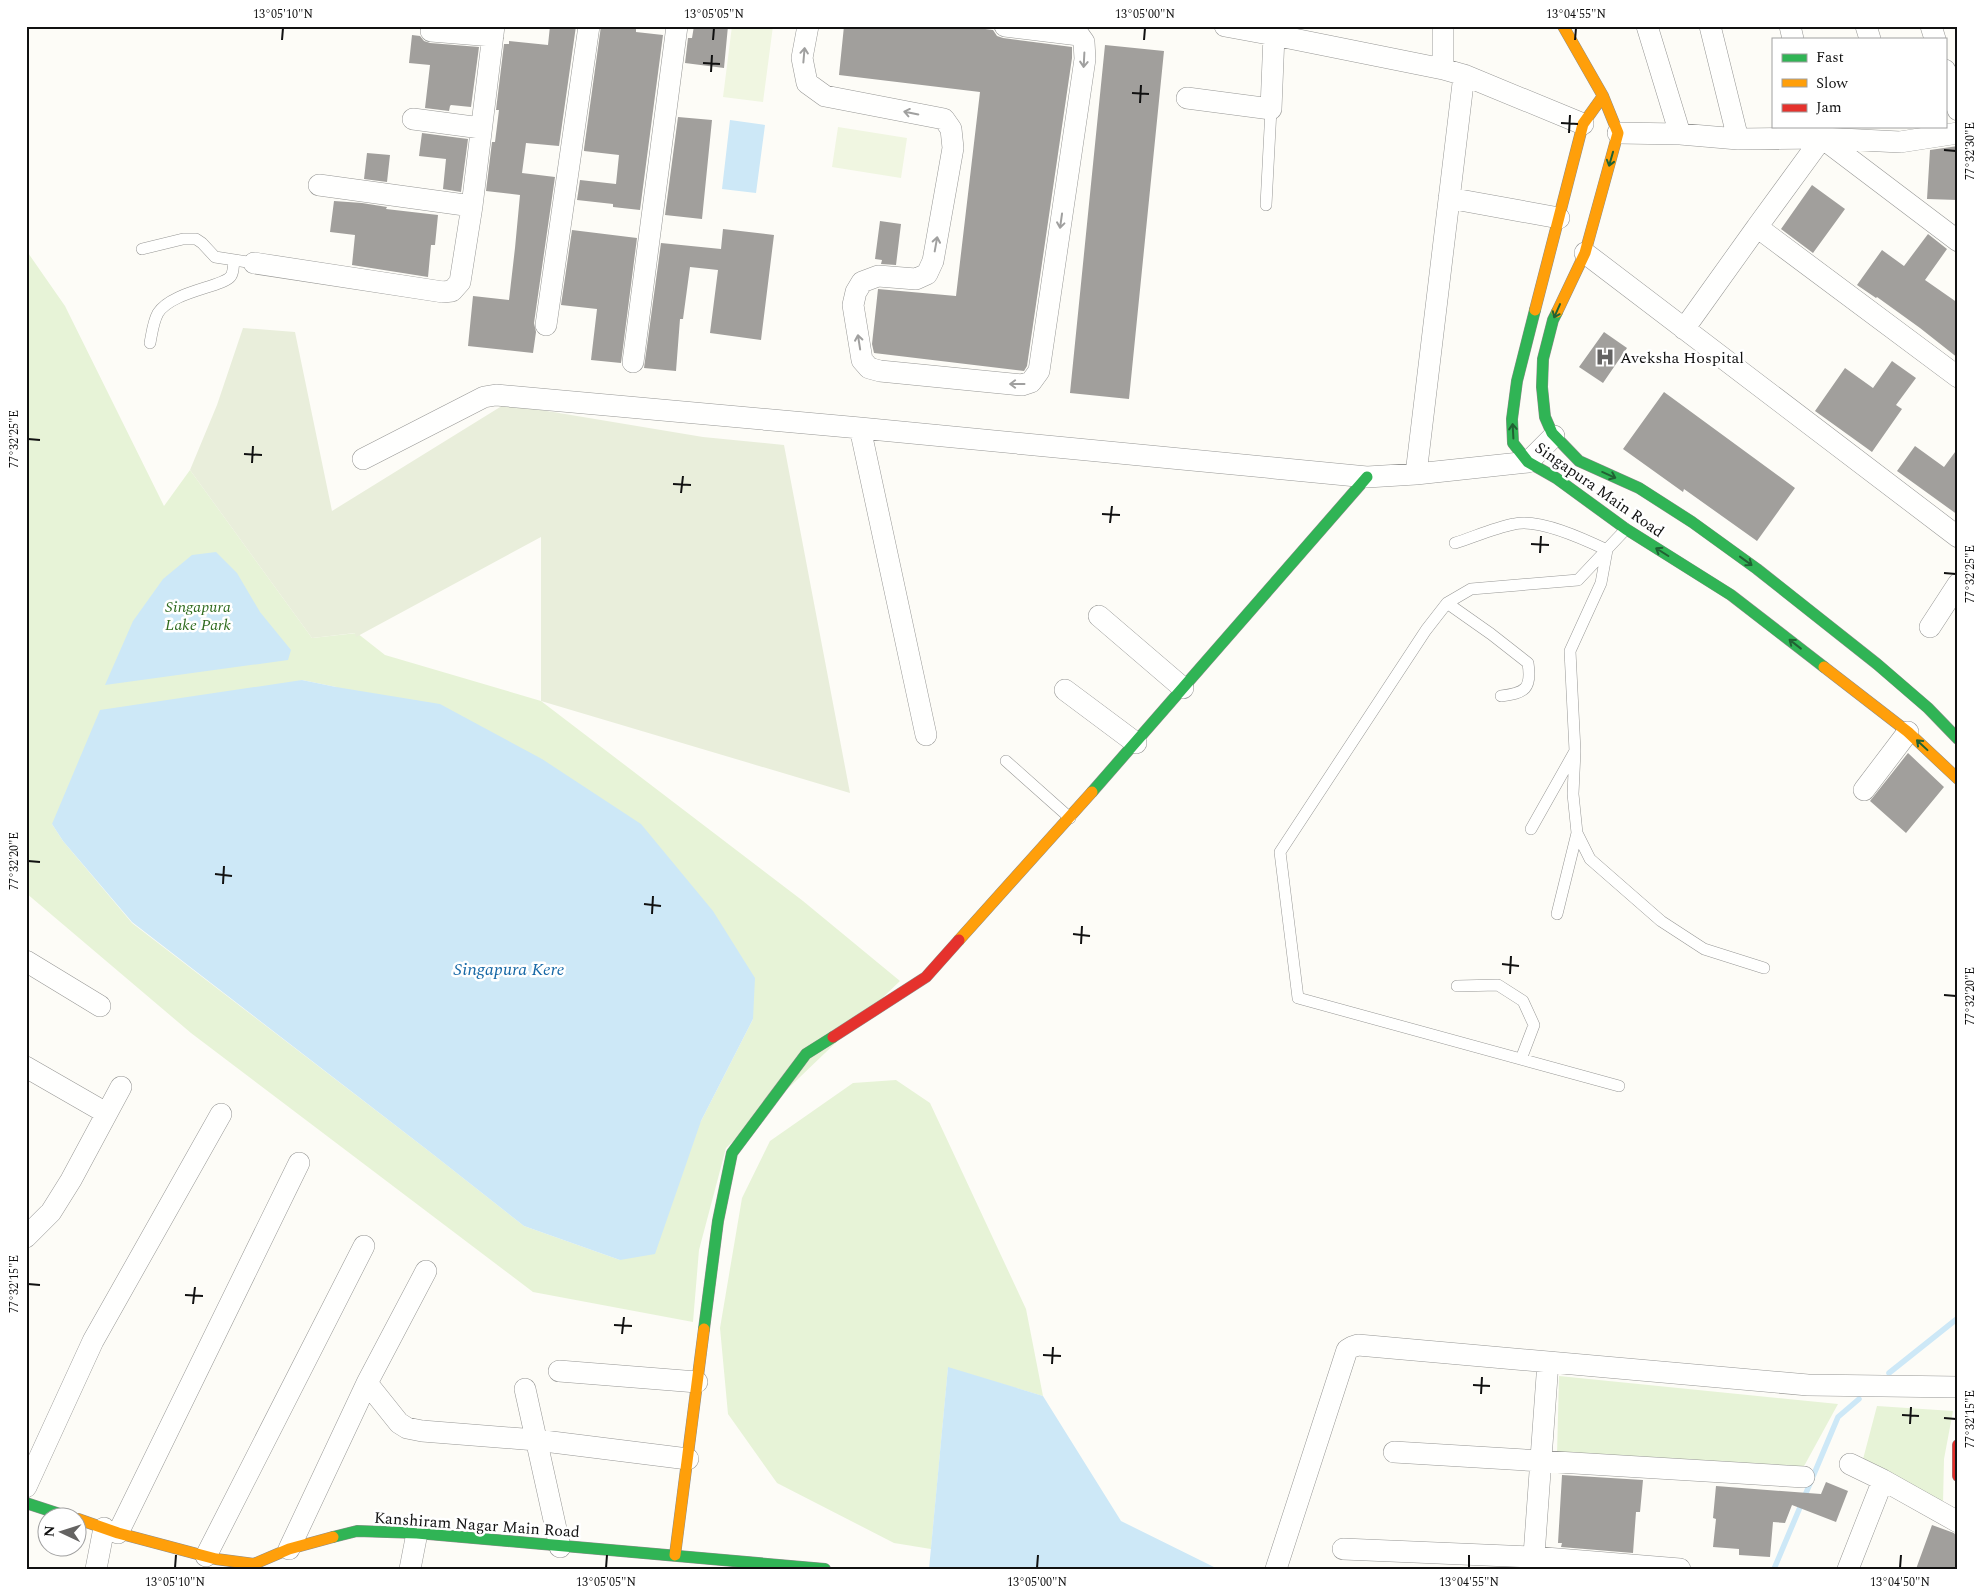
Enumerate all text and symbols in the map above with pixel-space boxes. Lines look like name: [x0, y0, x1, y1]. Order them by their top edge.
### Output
text: 13°05'10"N: [253, 5, 313, 24]
text: 13°05'05"N: [684, 5, 744, 24]
text: 13°05'00"N: [1115, 5, 1175, 24]
text: 13°04'55"N: [1546, 5, 1606, 24]
legend: [1772, 38, 1946, 128]
text: Fast: [1816, 46, 1844, 69]
one-way arrow: [799, 47, 808, 63]
one-way arrow: [1079, 52, 1088, 68]
text: Slow: [1816, 72, 1848, 95]
text: Jam: [1816, 96, 1842, 119]
one-way arrow: [903, 107, 919, 117]
text: 77°32'30"E: [1961, 122, 1980, 180]
one-way arrow: [1605, 150, 1615, 166]
one-way arrow: [1055, 212, 1065, 228]
one-way arrow: [932, 236, 941, 252]
one-way arrow: [1552, 303, 1561, 318]
one-way arrow: [854, 335, 864, 351]
hospital icon: Aveksha Hospital: [1594, 346, 1616, 368]
place label: Aveksha Hospital: [1620, 346, 1744, 370]
one-way arrow: [1009, 379, 1026, 389]
text: 77°32'25"E: [5, 410, 24, 468]
one-way arrow: [1508, 423, 1517, 439]
street label: Singapura Main Road: [1530, 436, 1669, 544]
one-way arrow: [1601, 470, 1616, 480]
text: 77°32'25"E: [1961, 545, 1980, 603]
one-way arrow: [1655, 546, 1669, 557]
one-way arrow: [1739, 556, 1753, 566]
park label: Singapura Lake Park: [165, 595, 232, 637]
one-way arrow: [1789, 639, 1802, 650]
one-way arrow: [1916, 739, 1929, 751]
text: 77°32'20"E: [5, 832, 24, 890]
water label: Singapura Kere: [453, 956, 565, 983]
text: 77°32'20"E: [1961, 967, 1980, 1025]
text: 77°32'15"E: [5, 1255, 24, 1313]
text: 77°32'15"E: [1961, 1390, 1980, 1448]
street label: Kanshiram Nagar Main Road: [373, 1506, 581, 1544]
north arrow: [38, 1508, 88, 1558]
text: N: [39, 1525, 60, 1538]
text: 13°05'10"N: [145, 1573, 205, 1592]
text: 13°05'05"N: [576, 1573, 636, 1592]
text: 13°05'00"N: [1007, 1573, 1067, 1592]
text: 13°04'55"N: [1439, 1573, 1499, 1592]
text: 13°04'50"N: [1870, 1573, 1930, 1592]

